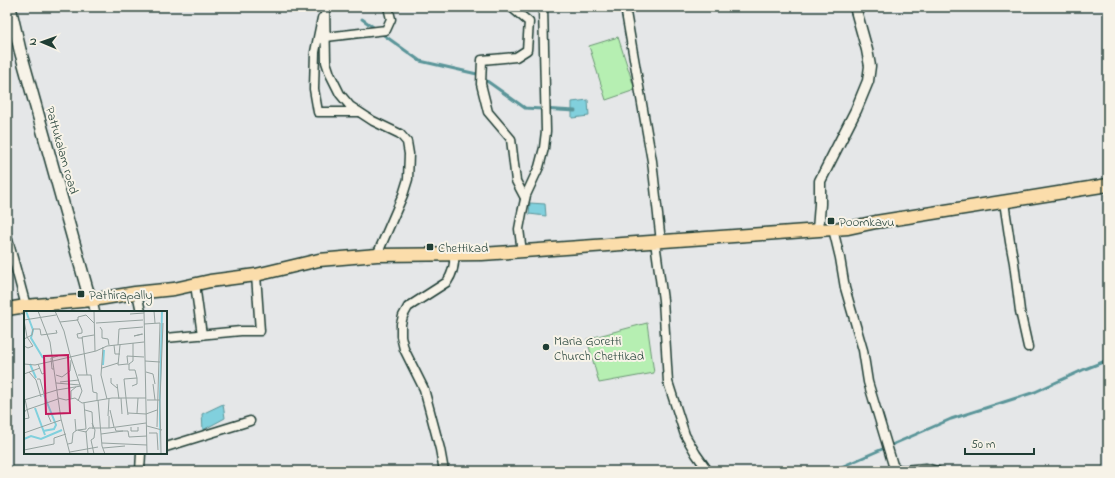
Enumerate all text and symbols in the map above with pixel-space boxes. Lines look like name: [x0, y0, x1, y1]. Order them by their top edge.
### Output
north arrow: [22, 22, 62, 62]
text: N: [25, 38, 41, 46]
street label: Pattukalam road: [40, 104, 83, 197]
place label: Poomkavu: [839, 213, 894, 232]
marker: Poomkavu: [826, 216, 836, 226]
place label: Chettikad: [438, 239, 489, 258]
marker: Chettikad: [425, 242, 435, 252]
place label: Pathirapally: [89, 286, 152, 306]
marker: Pathirapally: [76, 289, 86, 299]
inset map: [24, 311, 167, 454]
place label: Maria Goretti Church Chettikad: [554, 332, 645, 366]
marker: Maria Goretti Church Chettikad: [541, 342, 551, 352]
scale bar: [965, 430, 1034, 456]
text: 50 m: [971, 436, 995, 454]

